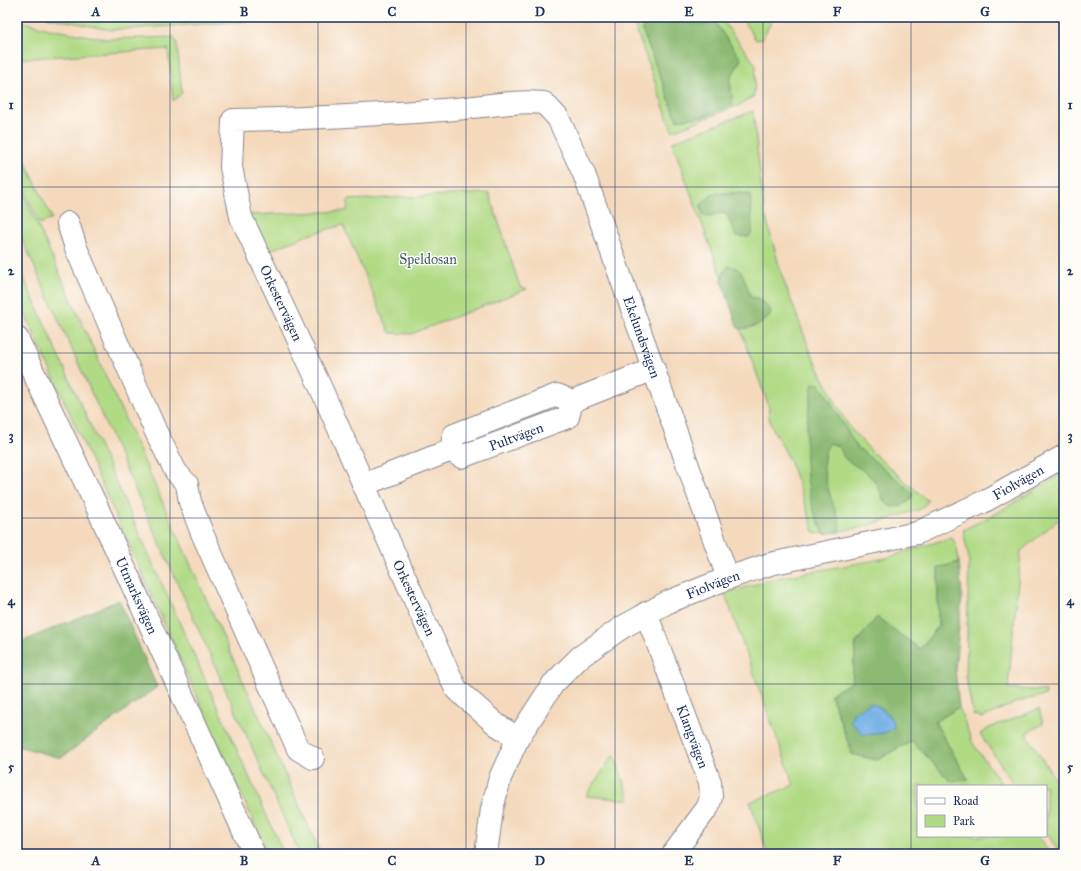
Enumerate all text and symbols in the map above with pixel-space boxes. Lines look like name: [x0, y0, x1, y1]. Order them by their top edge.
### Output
text: A: [91, 4, 101, 20]
text: B: [240, 4, 249, 20]
text: C: [388, 4, 397, 20]
text: D: [535, 4, 545, 20]
text: E: [684, 4, 694, 20]
text: F: [833, 4, 842, 20]
text: G: [980, 4, 990, 20]
text: 1: [8, 97, 14, 113]
text: 1: [1067, 97, 1073, 113]
park label: Speldosan: [399, 251, 457, 268]
street label: Orkestervägen: [256, 262, 306, 344]
text: 2: [8, 263, 15, 279]
text: 2: [1067, 263, 1074, 279]
street label: Ekelundsvägen: [620, 294, 665, 381]
street label: Pultvägen: [487, 418, 546, 454]
text: 3: [8, 428, 14, 444]
text: 3: [1067, 428, 1073, 444]
street label: Fiolvägen: [989, 461, 1047, 503]
street label: Utmarksvägen: [112, 554, 162, 637]
street label: Orkestervägen: [389, 557, 439, 639]
street label: Fiolvägen: [684, 566, 742, 602]
text: 4: [7, 593, 15, 609]
text: 4: [1066, 593, 1074, 609]
street label: Klangvägen: [673, 702, 713, 771]
text: 5: [8, 759, 15, 775]
text: 5: [1067, 759, 1074, 775]
legend: [917, 785, 1047, 837]
text: Road: [953, 794, 979, 808]
text: Park: [953, 814, 975, 828]
text: A: [91, 853, 101, 869]
text: B: [240, 853, 249, 869]
text: C: [388, 853, 397, 869]
text: D: [535, 853, 545, 869]
text: E: [684, 853, 694, 869]
text: F: [833, 853, 842, 869]
text: G: [980, 853, 990, 869]

